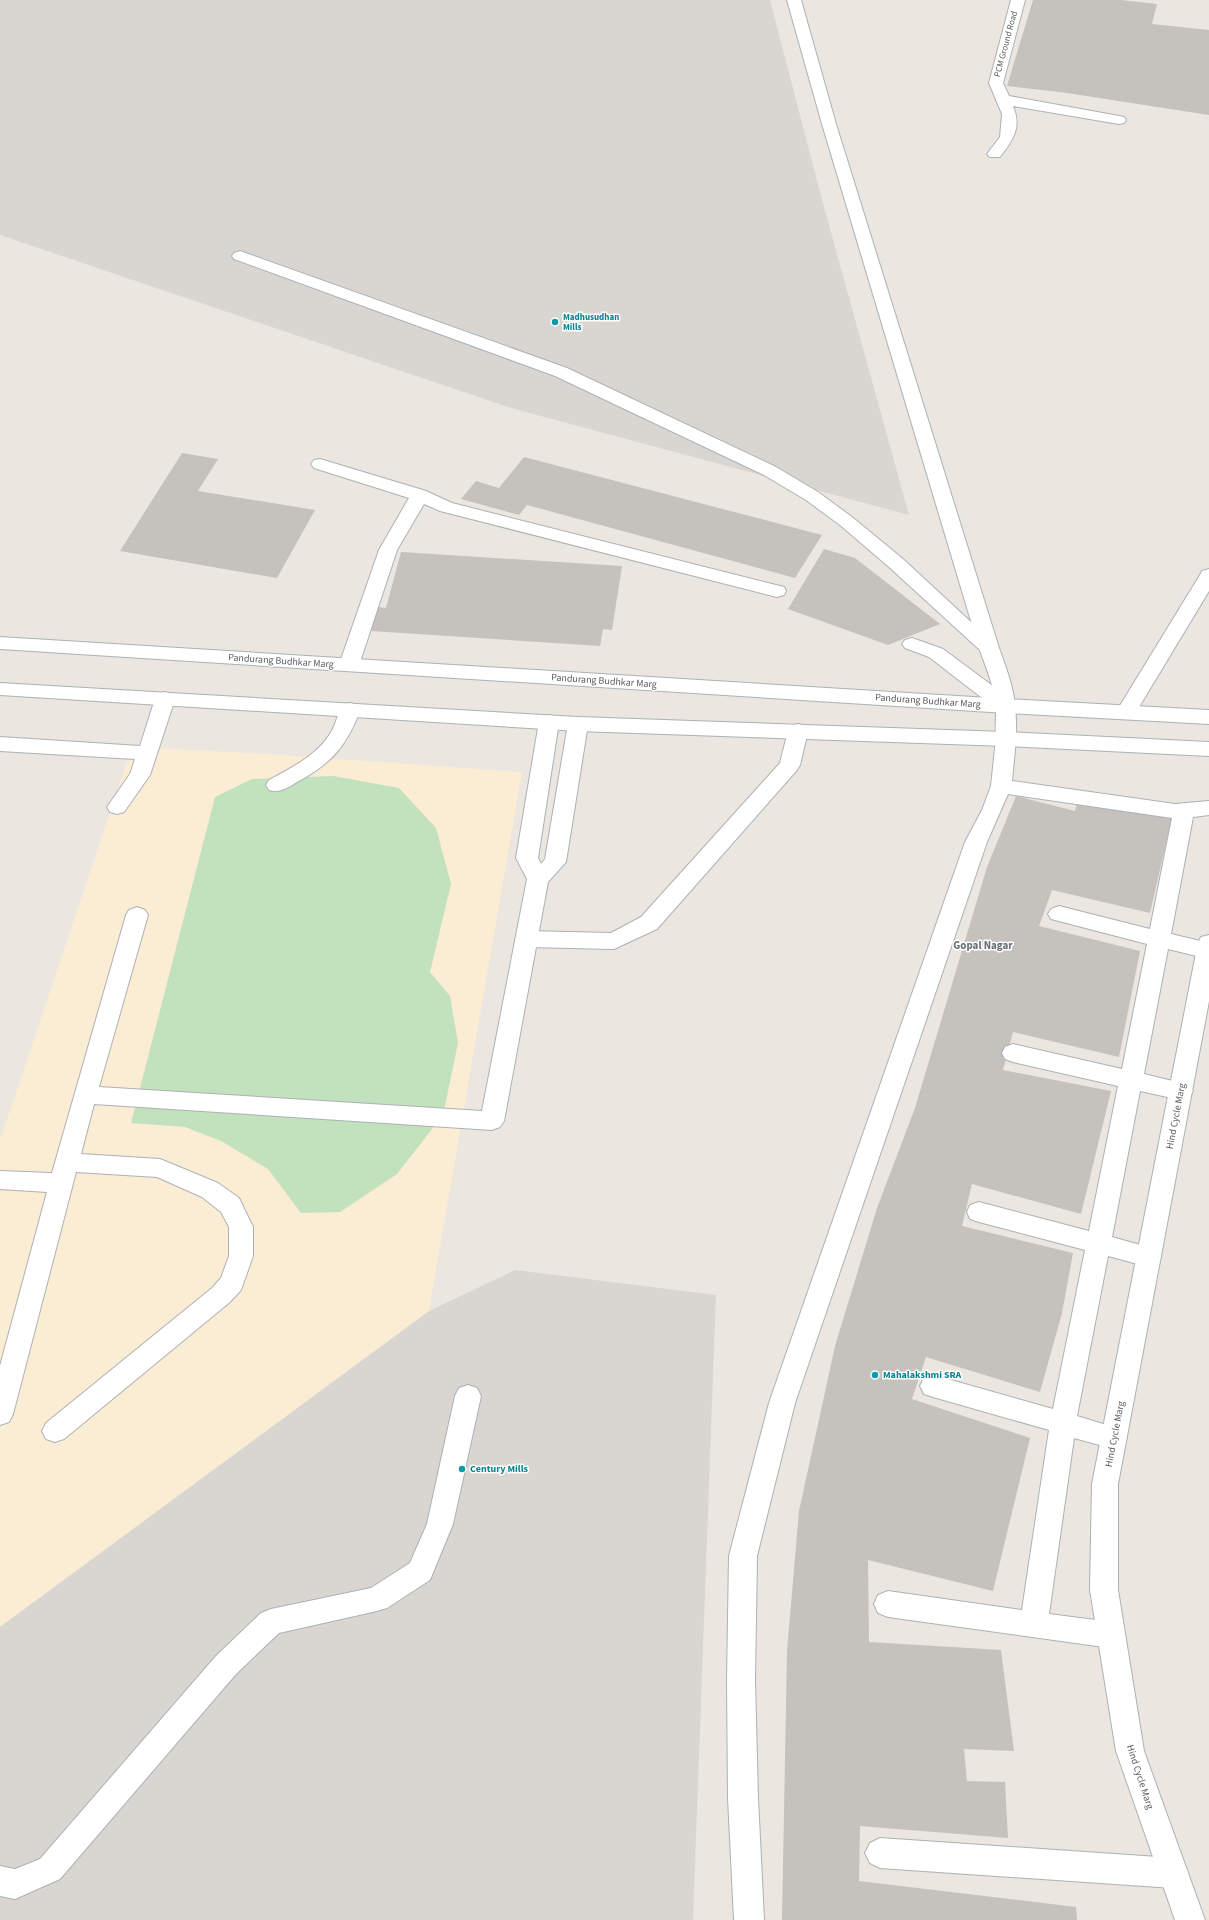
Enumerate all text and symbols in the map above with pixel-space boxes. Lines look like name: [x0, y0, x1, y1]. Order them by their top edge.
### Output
street label: PCM Ground Road: [991, 9, 1021, 79]
place label: Madhusudhan Mills: [563, 311, 619, 334]
marker: Madhusudhan Mills: [550, 317, 560, 327]
street label: Pandurang Budhkar Marg: [228, 650, 334, 672]
street label: Pandurang Budhkar Marg: [551, 670, 657, 692]
street label: Pandurang Budhkar Marg: [875, 690, 981, 712]
district label: Gopal Nagar: [953, 938, 1013, 953]
street label: Hind Cycle Marg: [1163, 1082, 1189, 1150]
place label: Mahalakshmi SRA: [883, 1368, 962, 1382]
marker: Mahalakshmi SRA: [870, 1370, 880, 1380]
street label: Hind Cycle Marg: [1102, 1400, 1128, 1468]
place label: Century Mills: [470, 1462, 529, 1476]
marker: Century Mills: [457, 1464, 467, 1474]
street label: Hind Cycle Marg: [1123, 1743, 1157, 1811]

